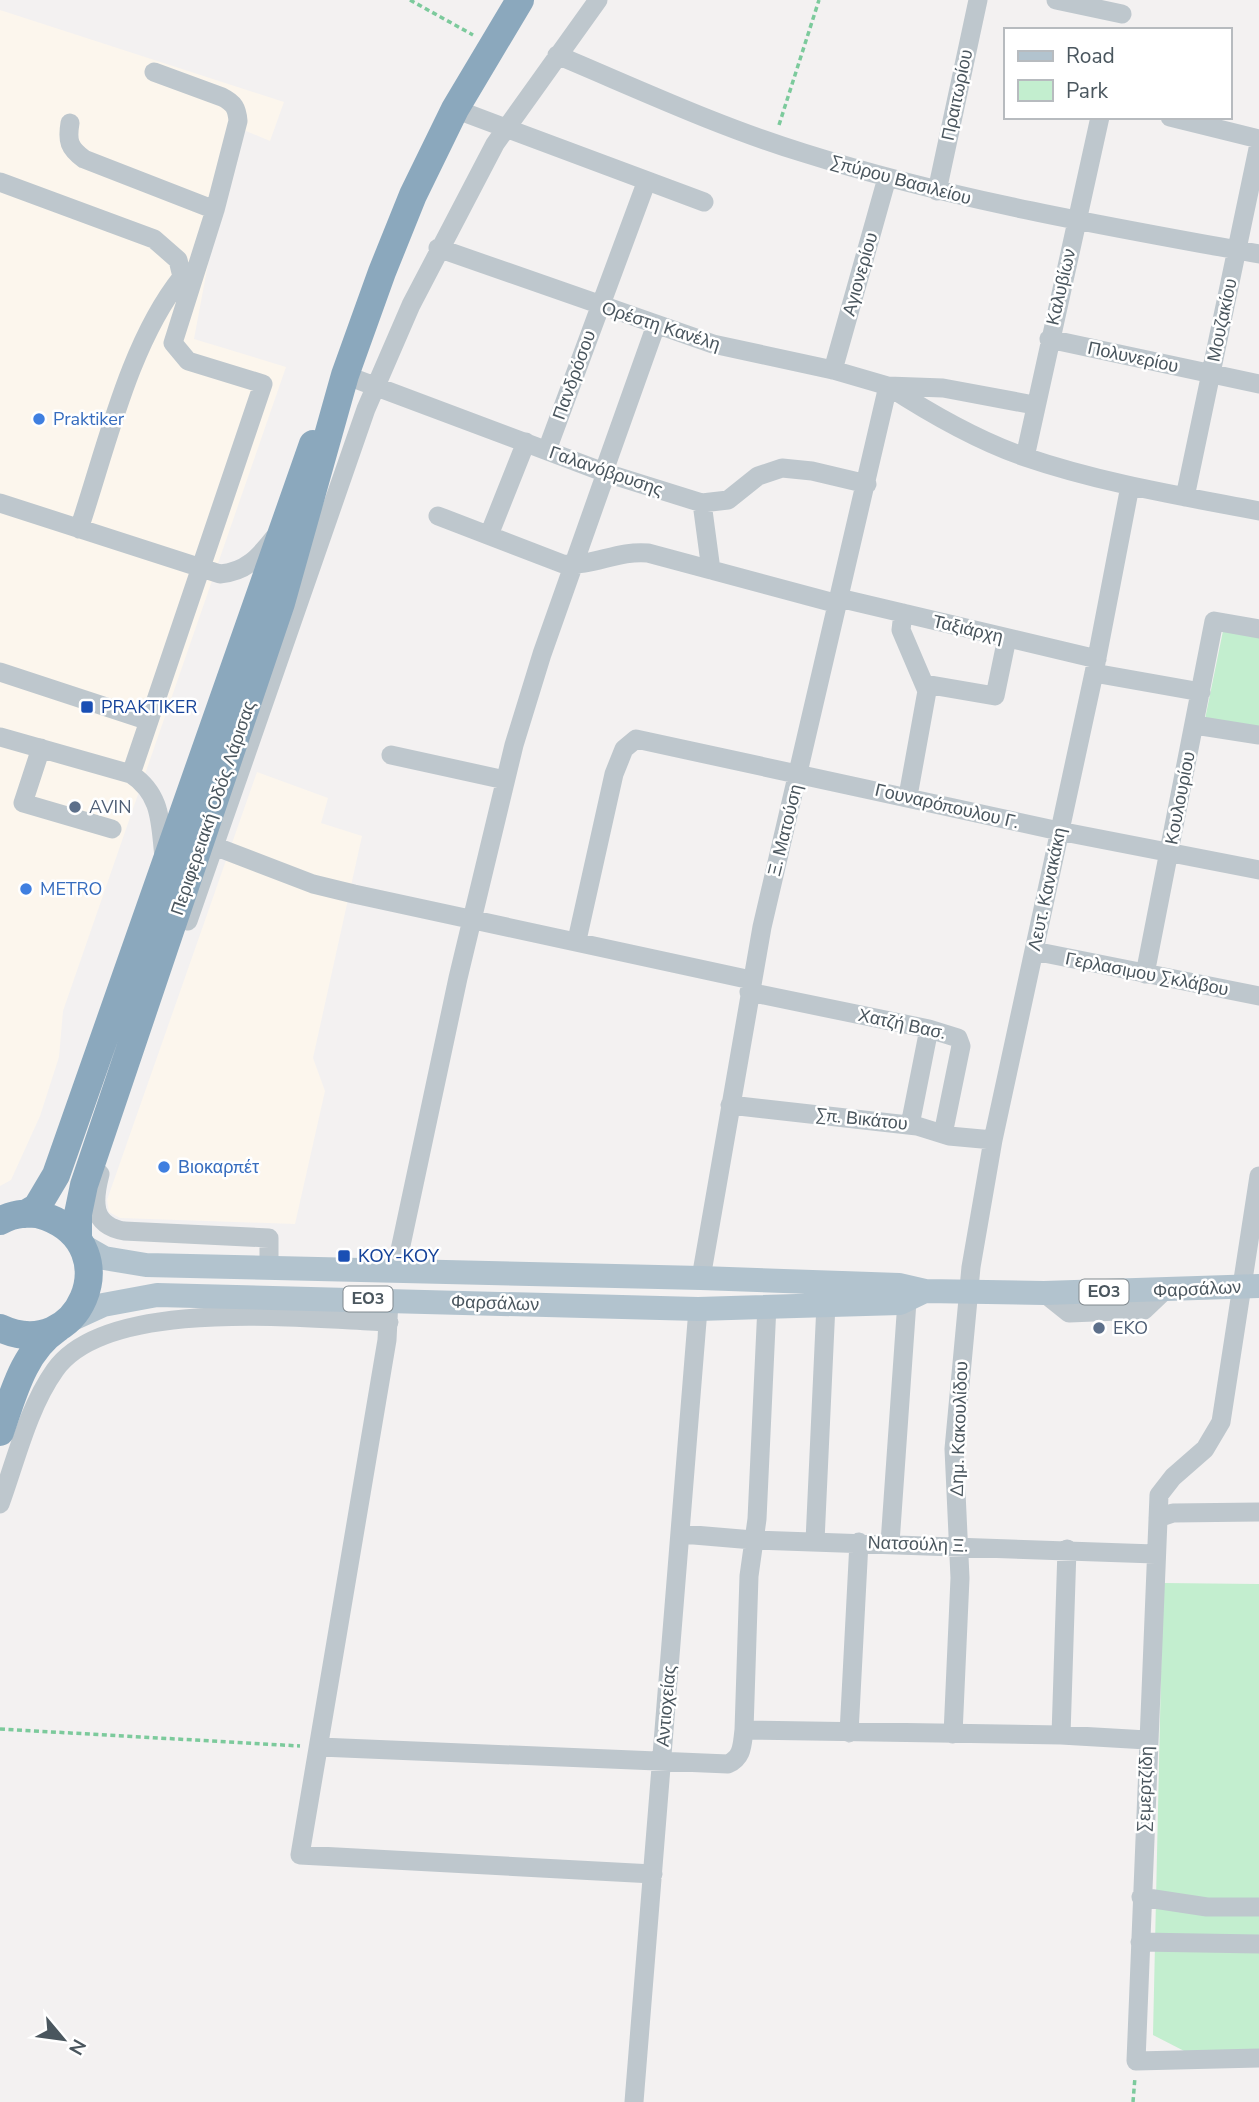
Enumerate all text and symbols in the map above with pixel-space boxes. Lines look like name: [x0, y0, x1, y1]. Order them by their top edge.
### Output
legend: [1004, 28, 1231, 119]
text: Road: [1066, 42, 1115, 70]
street label: Πραιτωρίου: [936, 47, 978, 143]
text: Park: [1066, 77, 1108, 105]
street label: Σπύρου Βασιλείου: [828, 150, 974, 210]
street label: Αγιονερίου: [837, 229, 883, 319]
street label: Καλυβίων: [1041, 246, 1081, 328]
street label: Μουζακίου: [1201, 276, 1243, 364]
street label: Ορέστη Κανέλη: [599, 296, 723, 356]
street label: Πανδρόσου: [547, 327, 601, 423]
street label: Πολυνερίου: [1085, 336, 1181, 378]
place label: Praktiker: [53, 407, 125, 431]
marker: Praktiker: [31, 411, 47, 427]
street label: Γαλανόβρυσης: [546, 440, 666, 502]
street label: Ταξιάρχη: [930, 609, 1006, 649]
place label: PRAKTIKER: [101, 695, 197, 719]
street label: Περιφερειακή Οδός Λάρισας: [165, 697, 261, 918]
marker: PRAKTIKER: [79, 699, 95, 715]
street label: Κουλουρίου: [1159, 749, 1201, 847]
street label: Γουναρόπουλου Γ.: [873, 778, 1021, 834]
street label: Ξ. Ματούση: [762, 782, 808, 878]
place label: AVIN: [89, 795, 131, 819]
marker: AVIN: [67, 799, 83, 815]
street label: Λευτ. Κανακάκη: [1022, 825, 1072, 953]
place label: METRO: [40, 877, 102, 901]
marker: METRO: [18, 881, 34, 897]
street label: Γερλασιμου Σκλάβου: [1063, 946, 1231, 1002]
street label: Χατζή Βασ.: [856, 1003, 948, 1045]
street label: Σπ. Βικάτου: [815, 1102, 909, 1136]
place label: Βιοκαρπέτ: [178, 1155, 259, 1179]
marker: Βιοκαρπέτ: [156, 1159, 172, 1175]
place label: ΚΟΥ-ΚΟΥ: [358, 1244, 439, 1268]
marker: ΚΟΥ-ΚΟΥ: [336, 1248, 352, 1264]
street label: Φαρσάλων: [1152, 1275, 1242, 1303]
road number: ΕΟ3: [1080, 1280, 1128, 1304]
road number: ΕΟ3: [344, 1287, 392, 1312]
street label: Φαρσάλων: [450, 1289, 540, 1317]
place label: EKO: [1113, 1316, 1148, 1340]
marker: EKO: [1091, 1320, 1107, 1336]
street label: Δημ. Κακουλίδου: [945, 1361, 973, 1497]
street label: Νατσούλη Ξ.: [867, 1530, 969, 1558]
street label: Αντιοχείας: [650, 1664, 682, 1748]
street label: Σεμερτζίδη: [1132, 1746, 1158, 1832]
north arrow: [28, 2004, 98, 2074]
text: N: [62, 2034, 92, 2059]

